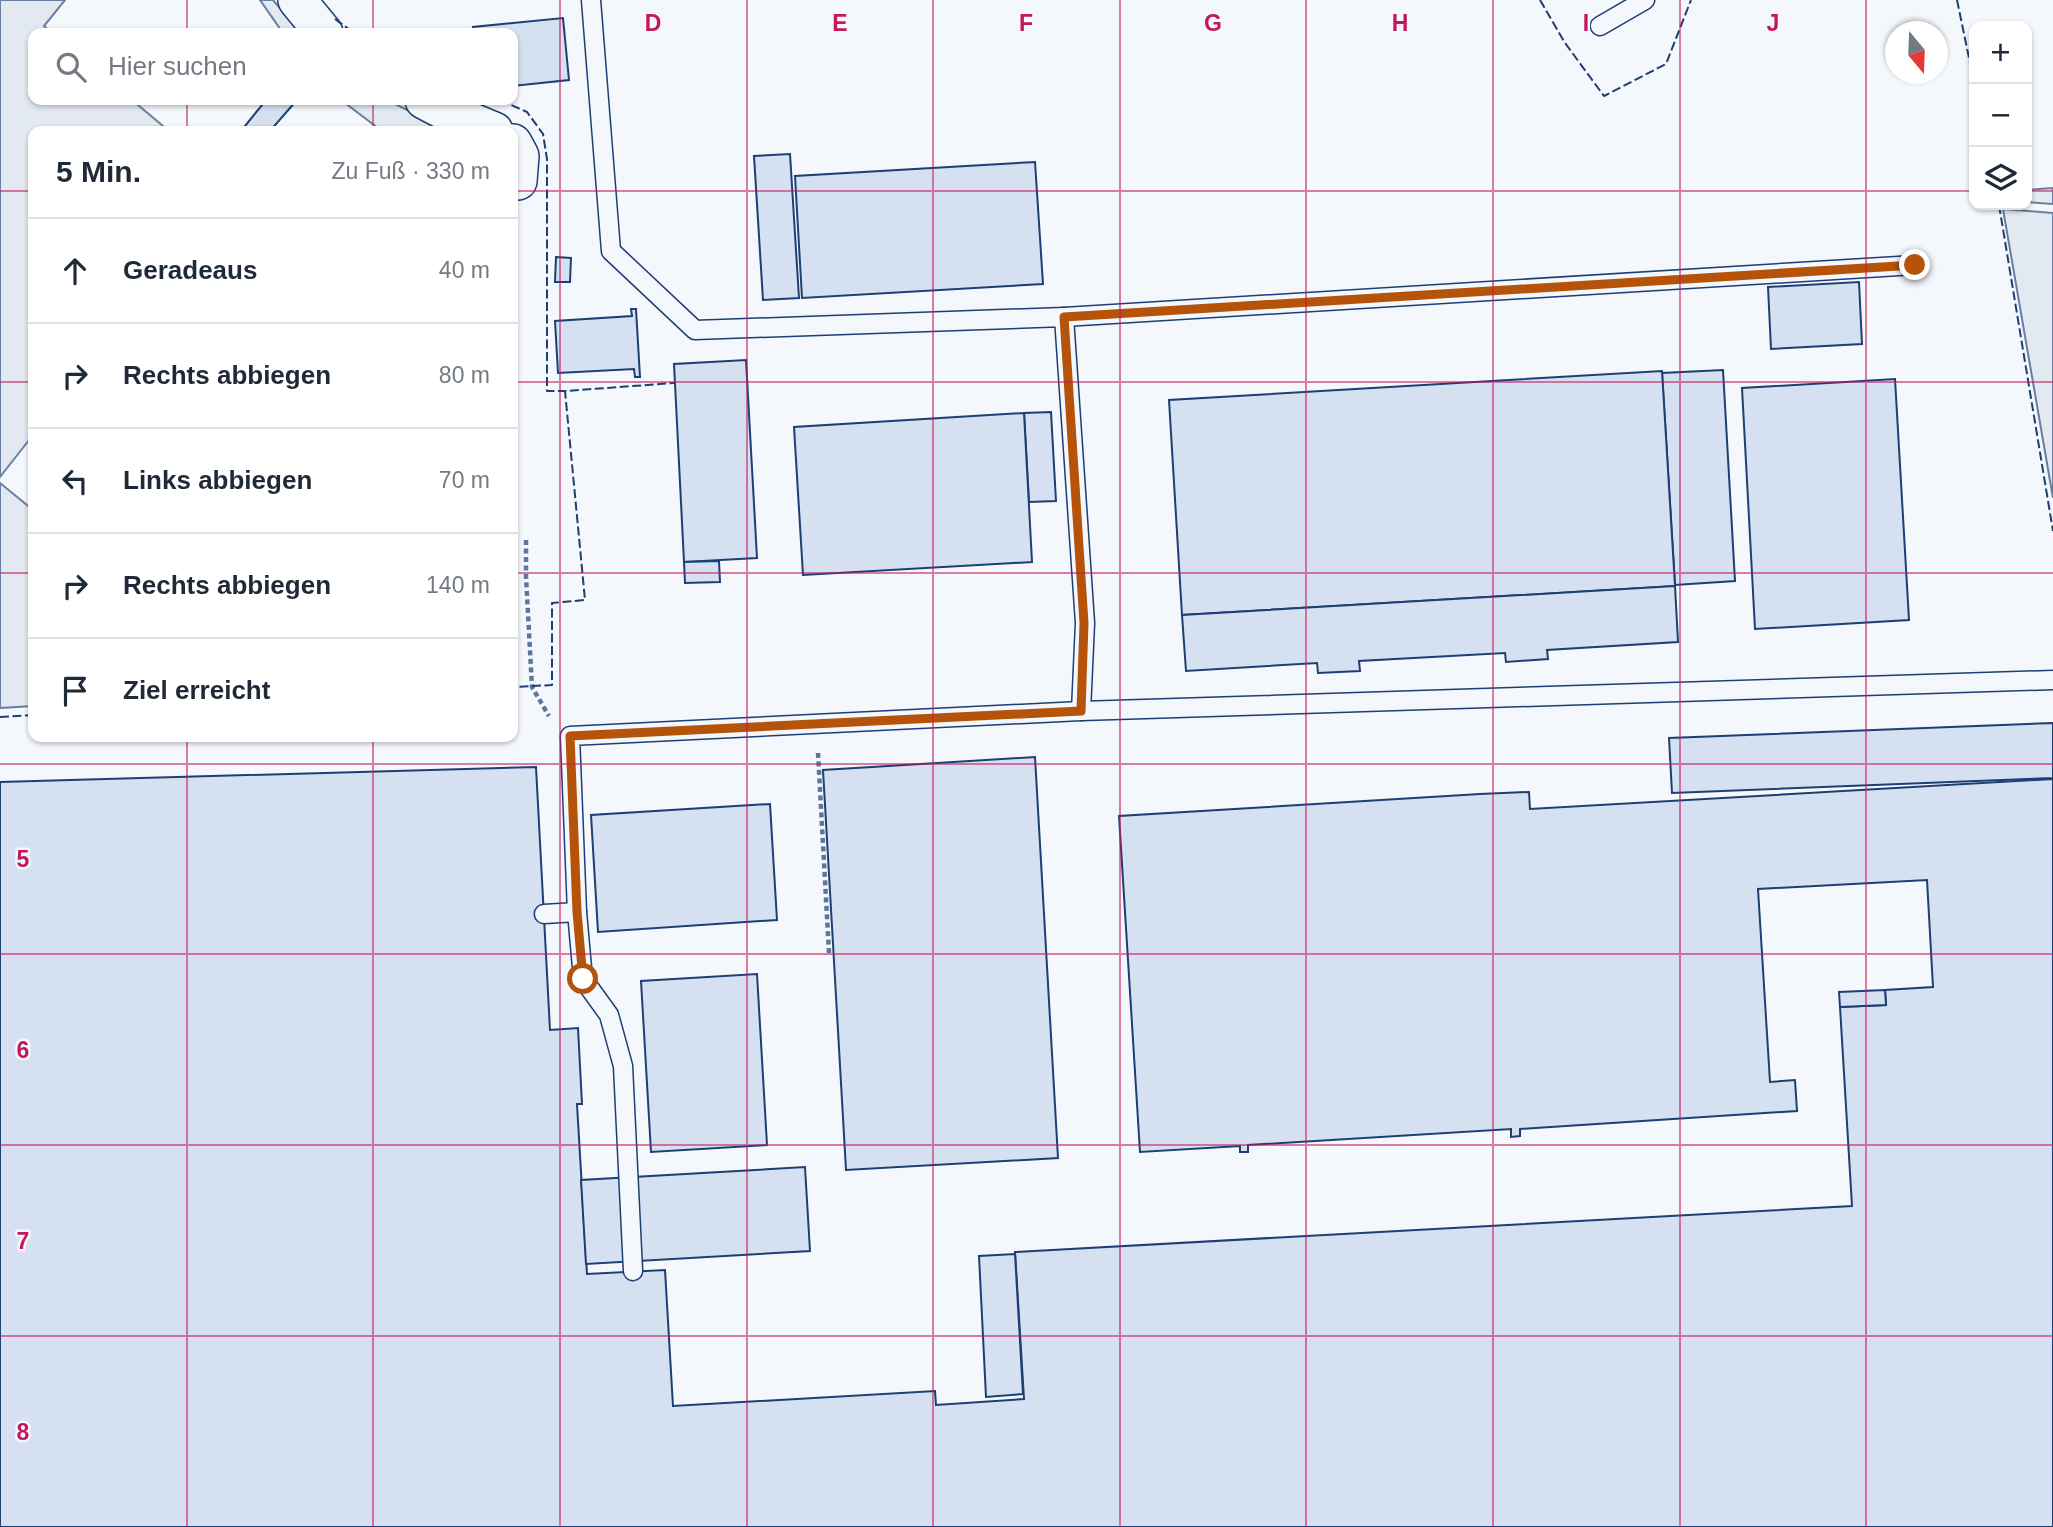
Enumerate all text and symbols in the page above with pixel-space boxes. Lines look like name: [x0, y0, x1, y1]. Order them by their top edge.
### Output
text: D: [645, 10, 661, 36]
text: E: [832, 10, 848, 36]
text: F: [1019, 10, 1033, 36]
text: G: [1204, 10, 1222, 36]
text: H: [1392, 10, 1408, 36]
text: I: [1583, 10, 1589, 36]
text: J: [1767, 10, 1779, 36]
north arrow: [1885, 21, 1948, 84]
map controls: [1969, 21, 2032, 210]
button: +: [1969, 21, 2032, 84]
search box: [28, 28, 518, 105]
icon: search: [52, 48, 90, 86]
text: Hier suchen: [108, 51, 247, 81]
button: −: [1969, 84, 2032, 147]
button: layers: [1969, 147, 2032, 210]
text: 5 Min.: [56, 155, 141, 188]
text: Zu Fuß · 330 m: [332, 158, 490, 184]
route end: [1899, 249, 1930, 280]
icon: ahead: [56, 252, 94, 290]
text: Geradeaus: [123, 255, 257, 285]
text: 40 m: [439, 257, 490, 283]
icon: right: [56, 357, 94, 395]
text: Rechts abbiegen: [123, 360, 331, 390]
text: 80 m: [439, 362, 490, 388]
icon: left: [56, 462, 94, 500]
text: Links abbiegen: [123, 465, 312, 495]
text: 70 m: [439, 467, 490, 493]
icon: right: [56, 567, 94, 605]
text: Rechts abbiegen: [123, 570, 331, 600]
text: 140 m: [426, 572, 490, 598]
icon: arrive: [56, 672, 94, 710]
text: Ziel erreicht: [123, 675, 270, 705]
text: 5: [17, 846, 30, 872]
route start: [567, 963, 598, 994]
text: 6: [17, 1037, 29, 1063]
text: 7: [17, 1228, 29, 1254]
text: 8: [17, 1419, 30, 1445]

